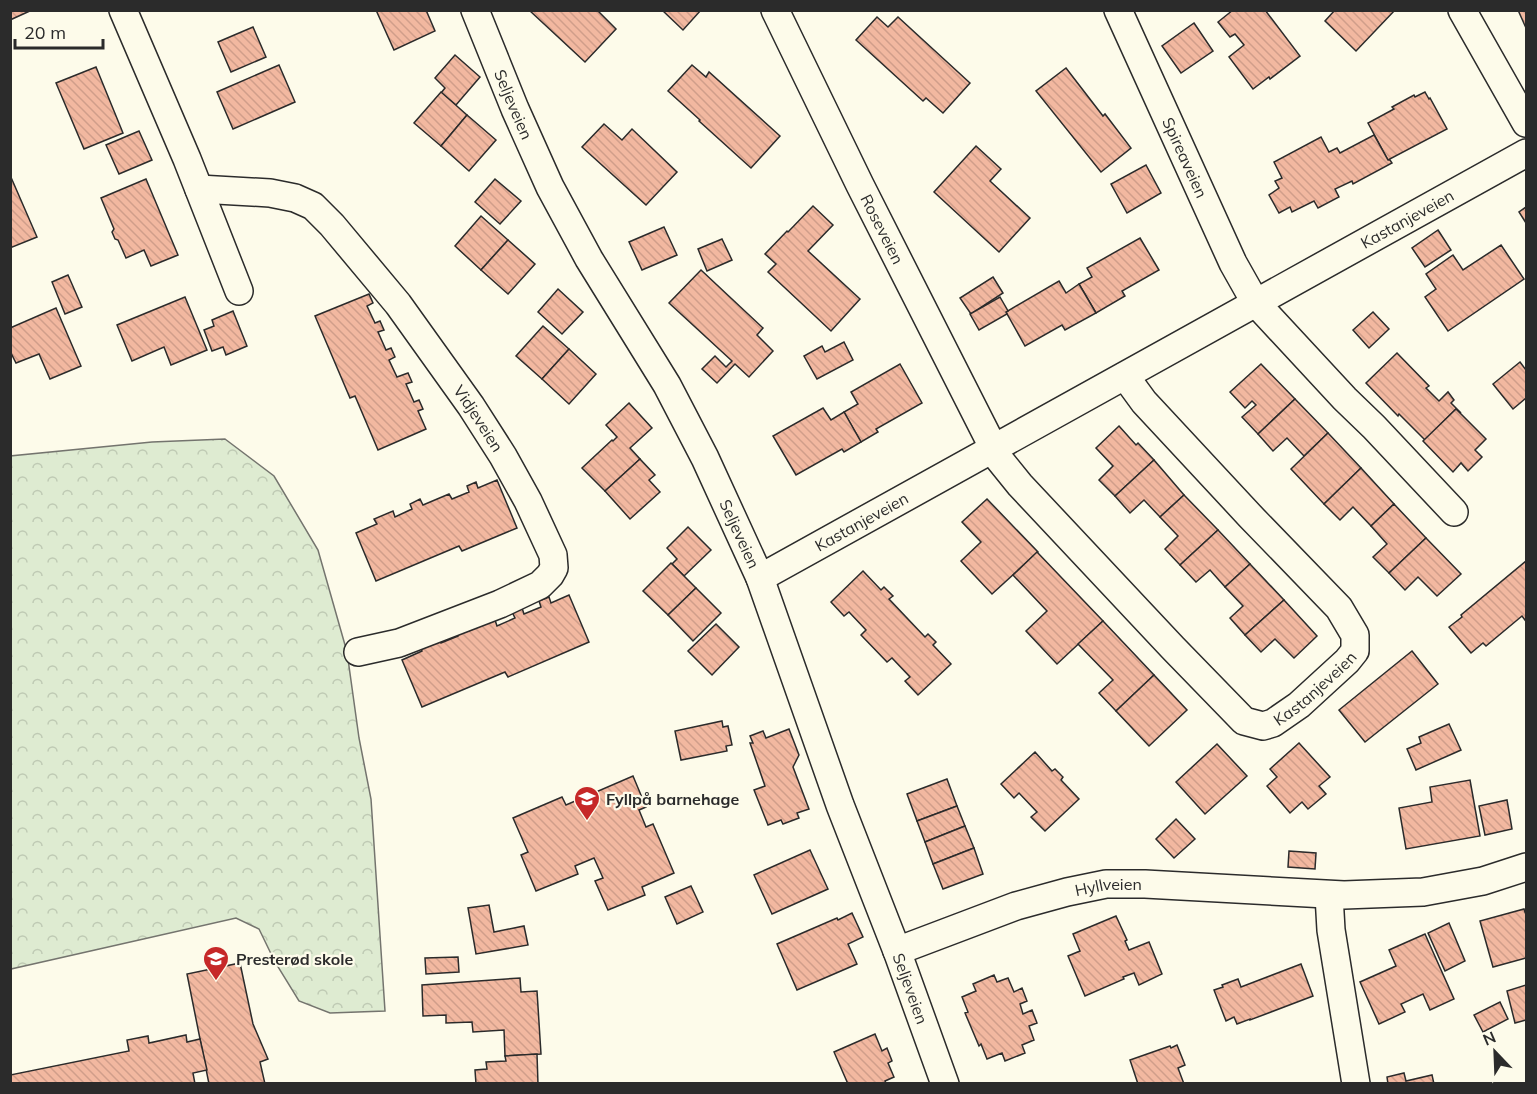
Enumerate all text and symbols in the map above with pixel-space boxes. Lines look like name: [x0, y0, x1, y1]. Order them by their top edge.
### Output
scale bar: [15, 12, 104, 50]
text: 20 m: [24, 21, 66, 44]
street label: Seljeveien: [490, 67, 537, 142]
street label: Spireaveien: [1158, 114, 1212, 201]
street label: Kastanjeveien: [1357, 185, 1457, 253]
street label: Roseveien: [856, 191, 908, 267]
street label: Vidjeveien: [449, 381, 508, 456]
street label: Kastanjeveien: [811, 488, 912, 556]
street label: Seljeveien: [715, 496, 764, 572]
street label: Kastanjeveien: [1269, 647, 1361, 730]
school or university icon: Fyllpå barnehage: [572, 784, 602, 822]
place label: Fyllpå barnehage: [606, 789, 739, 809]
street label: Hyllveien: [1073, 874, 1142, 900]
school or university icon: Presterød skole: [201, 944, 231, 982]
place label: Presterød skole: [236, 949, 353, 969]
street label: Seljeveien: [889, 950, 933, 1027]
north arrow: [1465, 1022, 1525, 1082]
text: N: [1480, 1027, 1499, 1050]

